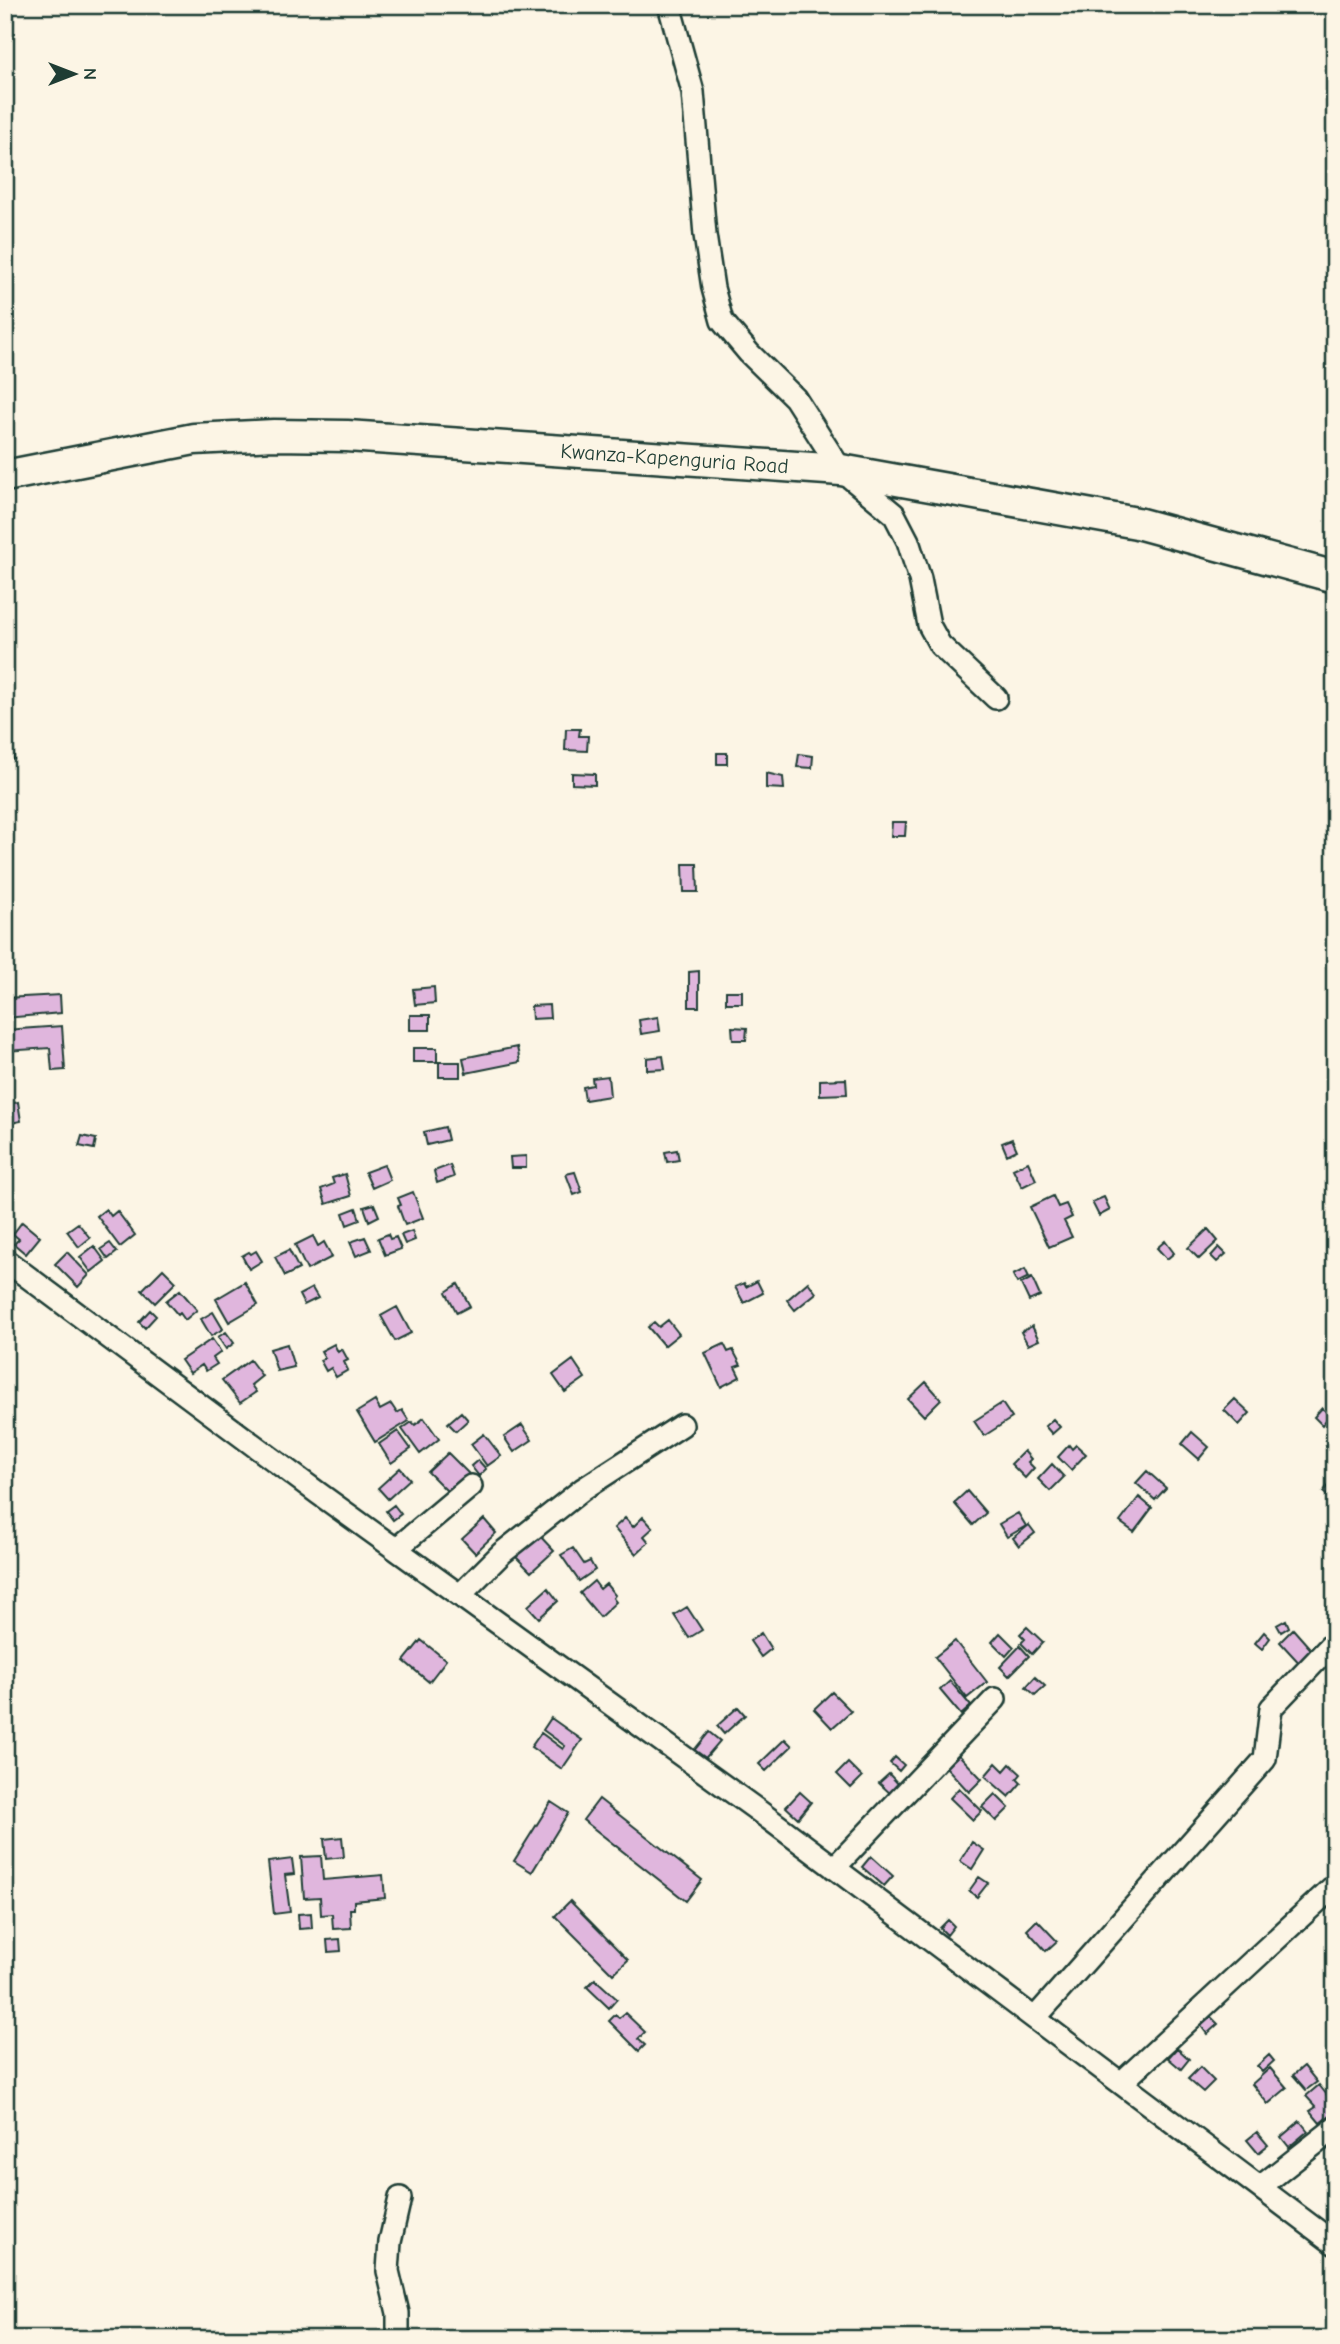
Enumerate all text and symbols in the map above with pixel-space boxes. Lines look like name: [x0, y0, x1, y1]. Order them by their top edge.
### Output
north arrow: [38, 38, 108, 108]
text: N: [79, 68, 101, 80]
street label: Kwanza-Kapenguria Road: [560, 439, 789, 478]

